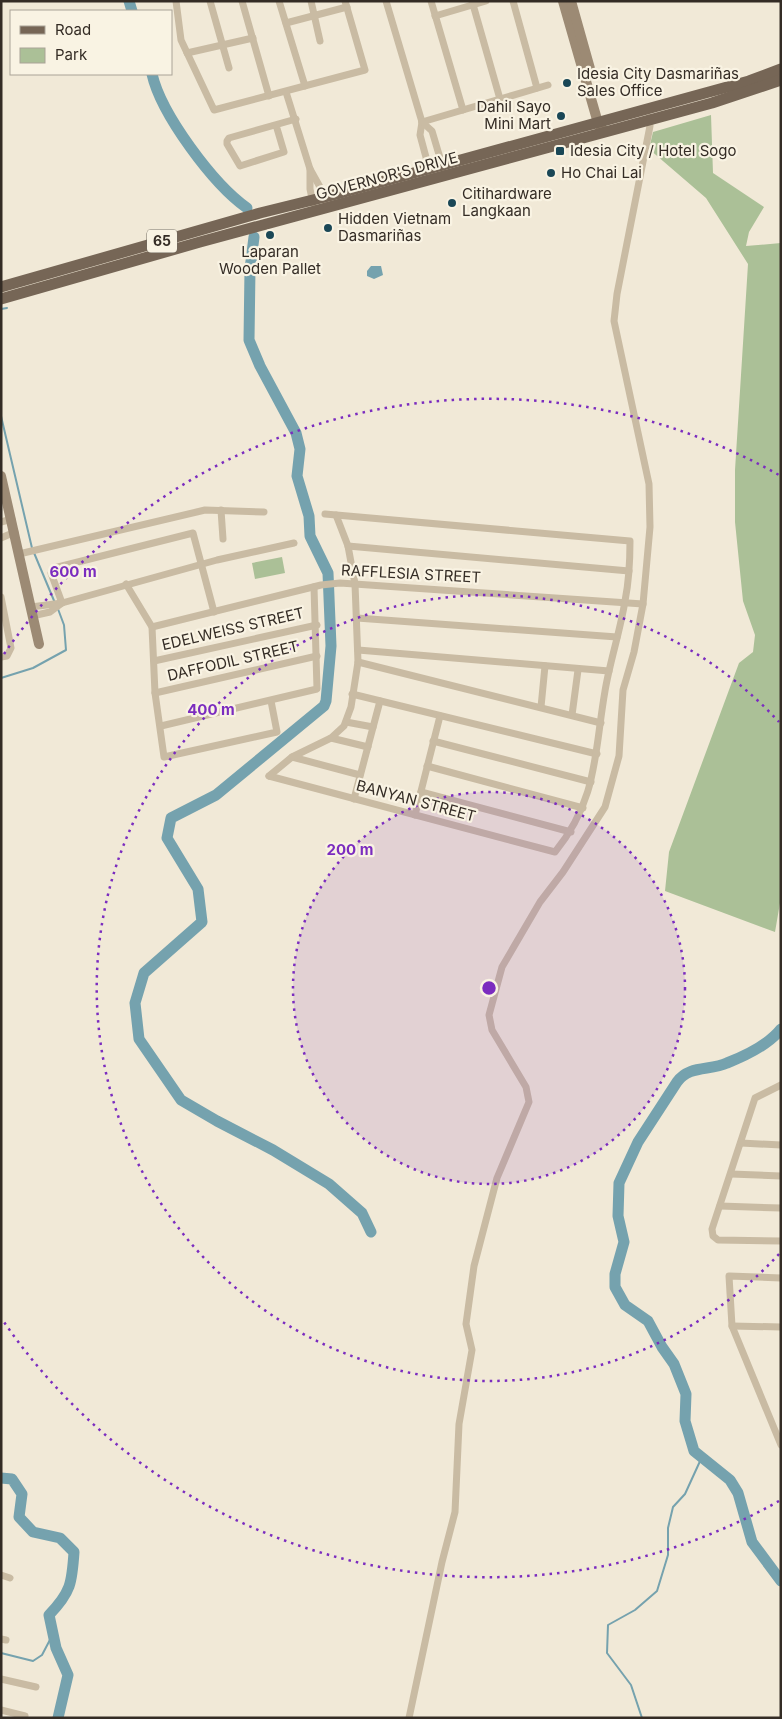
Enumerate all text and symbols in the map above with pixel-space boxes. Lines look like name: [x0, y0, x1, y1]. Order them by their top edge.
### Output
legend: [10, 10, 172, 75]
text: Road: [55, 20, 91, 39]
text: Park: [55, 45, 88, 64]
place label: Idesia City Dasmariñas Sales Office: [577, 64, 739, 100]
marker: Idesia City Dasmariñas Sales Office: [561, 77, 573, 89]
place label: Dahil Sayo Mini Mart: [476, 97, 551, 133]
marker: Dahil Sayo Mini Mart: [555, 110, 567, 122]
place label: Idesia City / Hotel Sogo: [570, 141, 737, 160]
marker: Idesia City / Hotel Sogo: [554, 145, 566, 157]
street label: GOVERNOR'S DRIVE: [314, 147, 460, 204]
place label: Ho Chai Lai: [561, 163, 642, 182]
marker: Ho Chai Lai: [545, 167, 557, 179]
place label: Citihardware Langkaan: [462, 184, 552, 220]
marker: Citihardware Langkaan: [446, 197, 458, 209]
place label: Hidden Vietnam Dasmariñas: [338, 209, 451, 245]
marker: Hidden Vietnam Dasmariñas: [322, 222, 334, 234]
marker: Laparan Wooden Pallet: [264, 229, 276, 241]
road number: 65: [147, 230, 177, 252]
place label: Laparan Wooden Pallet: [219, 242, 321, 278]
street label: RAFFLESIA STREET: [341, 560, 481, 587]
text: 600 m: [49, 562, 97, 581]
street label: EDELWEISS STREET: [160, 603, 306, 654]
street label: DAFFODIL STREET: [165, 636, 300, 685]
text: 400 m: [187, 700, 235, 719]
street label: BANYAN STREET: [354, 775, 478, 826]
text: 200 m: [327, 840, 373, 859]
centre of rings: [480, 979, 498, 997]

